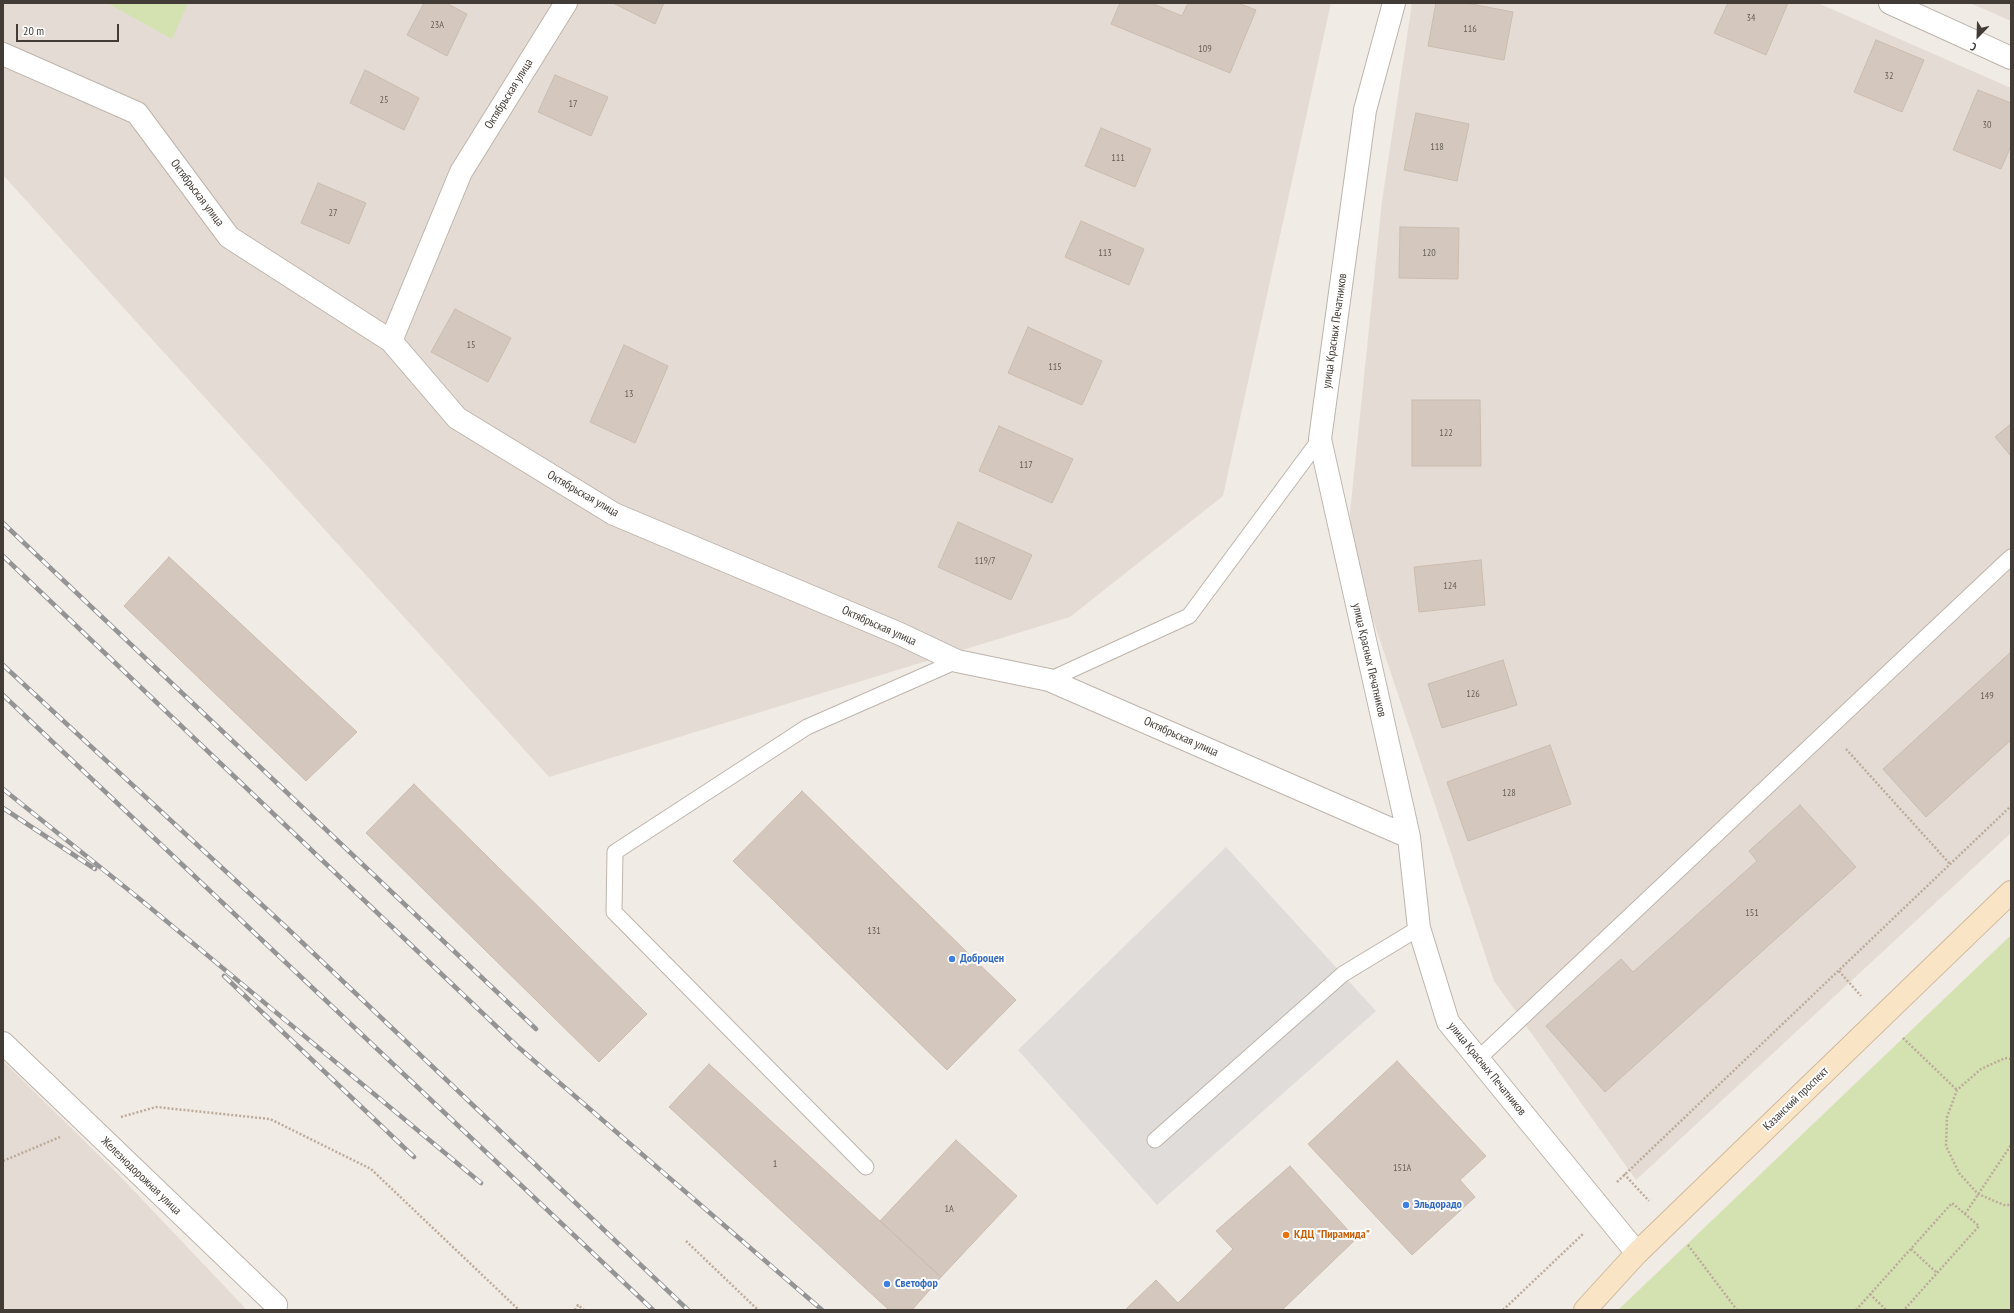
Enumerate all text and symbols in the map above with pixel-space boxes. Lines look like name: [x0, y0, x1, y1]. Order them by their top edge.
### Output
house number: 34: [1747, 12, 1755, 24]
scale bar: [18, 16, 121, 42]
north arrow: [1958, 16, 1998, 56]
house number: 23А: [430, 19, 444, 31]
text: 20 m: [23, 23, 44, 38]
house number: 116: [1463, 23, 1477, 35]
text: С: [1968, 40, 1978, 54]
house number: 109: [1198, 43, 1212, 55]
street label: Октябрьская улица: [482, 56, 536, 132]
house number: 32: [1885, 70, 1893, 82]
house number: 25: [380, 94, 388, 106]
house number: 17: [569, 98, 577, 110]
house number: 30: [1983, 119, 1991, 131]
house number: 118: [1430, 141, 1444, 153]
house number: 111: [1111, 152, 1125, 164]
street label: Октябрьская улица: [167, 157, 227, 229]
house number: 27: [329, 207, 337, 219]
house number: 113: [1098, 247, 1112, 259]
house number: 120: [1422, 247, 1436, 259]
street label: улица Красных Печатников: [1320, 272, 1350, 390]
house number: 15: [467, 339, 475, 351]
house number: 115: [1048, 361, 1062, 373]
house number: 13: [625, 388, 633, 400]
house number: 122: [1439, 427, 1453, 439]
house number: 117: [1019, 459, 1033, 471]
street label: Октябрьская улица: [545, 468, 621, 520]
house number: 119/7: [975, 555, 995, 567]
house number: 124: [1443, 580, 1457, 592]
street label: улица Красных Печатников: [1349, 602, 1389, 718]
street label: Октябрьская улица: [840, 603, 918, 649]
house number: 126: [1466, 688, 1480, 700]
house number: 149: [1980, 690, 1994, 702]
street label: Октябрьская улица: [1142, 714, 1220, 760]
house number: 128: [1502, 787, 1516, 799]
house number: 151: [1745, 907, 1759, 919]
house number: 131: [867, 925, 881, 937]
place label: Доброцен: [960, 952, 1004, 966]
marker: Доброцен: [947, 954, 957, 964]
street label: улица Красных Печатников: [1445, 1019, 1529, 1119]
street label: Казанский проспект: [1760, 1064, 1832, 1134]
street label: Железнодорожная улица: [98, 1134, 184, 1218]
house number: 1: [773, 1158, 777, 1170]
house number: 151А: [1393, 1162, 1411, 1174]
place label: Эльдорадо: [1414, 1198, 1462, 1212]
marker: Эльдорадо: [1401, 1200, 1411, 1210]
house number: 1А: [944, 1203, 954, 1215]
place label: КДЦ "Пирамида": [1294, 1228, 1370, 1242]
marker: КДЦ "Пирамида": [1281, 1230, 1291, 1240]
place label: Светофор: [895, 1277, 938, 1291]
marker: Светофор: [882, 1279, 892, 1289]

